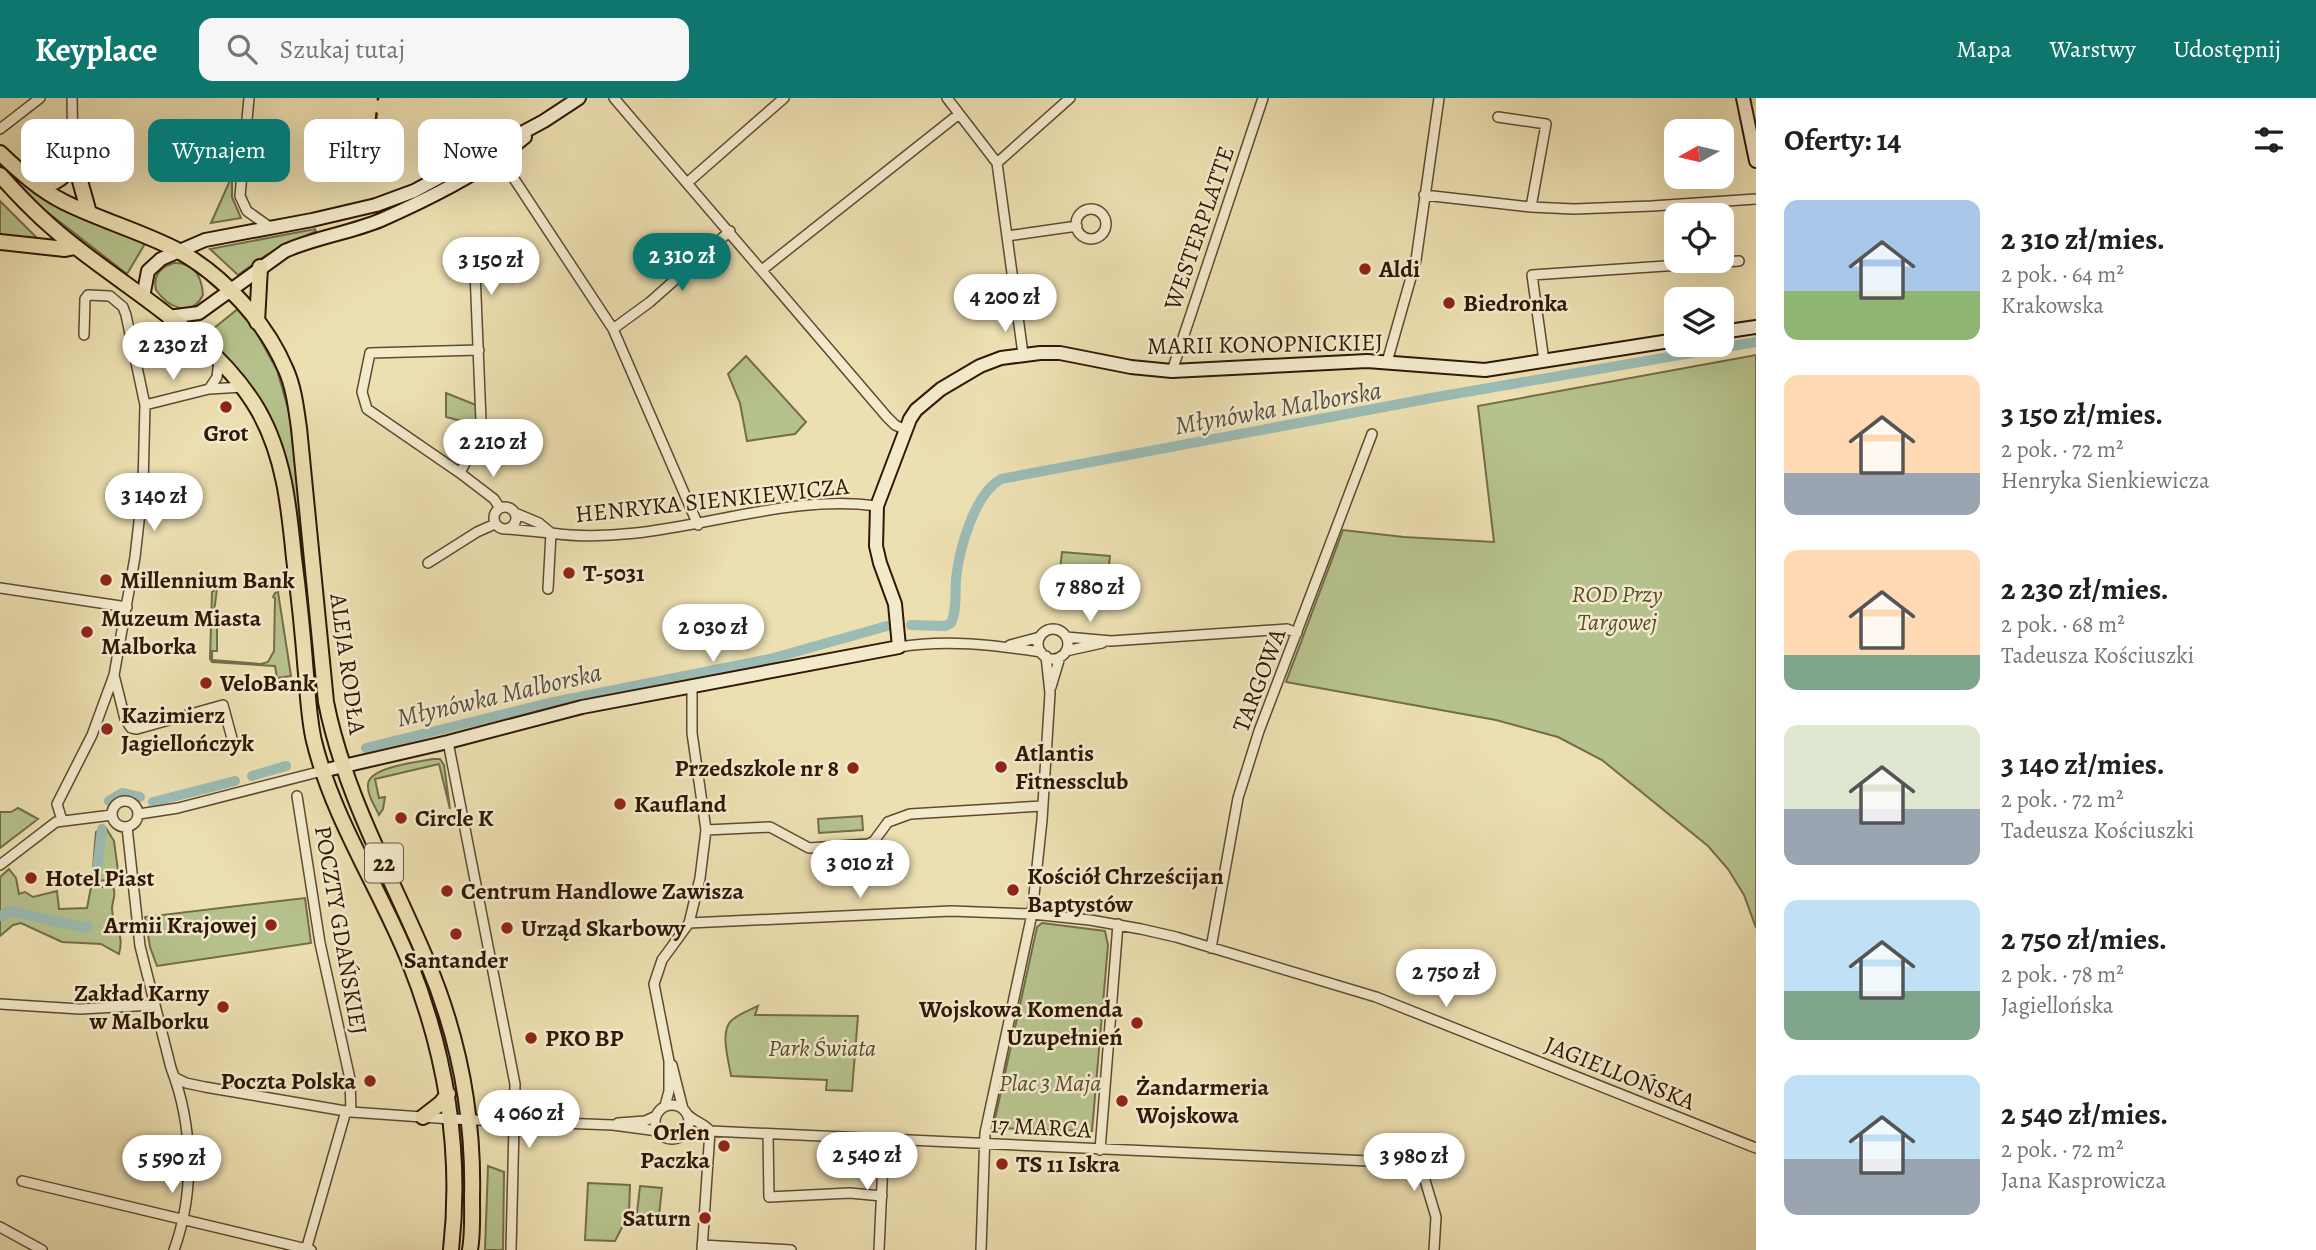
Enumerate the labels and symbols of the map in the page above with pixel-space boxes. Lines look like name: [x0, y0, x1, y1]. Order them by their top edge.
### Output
north arrow: [1664, 119, 1734, 189]
street label: WESTERPLATTE: [1156, 142, 1242, 315]
pin: 2 310 zł: [610, 234, 754, 293]
pin: 3 150 zł: [419, 238, 563, 297]
place label: Aldi: [1378, 253, 1420, 285]
marker: Aldi: [1357, 261, 1373, 277]
pin: 4 200 zł: [933, 274, 1077, 334]
place label: Biedronka: [1463, 287, 1568, 319]
marker: Biedronka: [1441, 295, 1457, 311]
pin: 2 230 zł: [101, 322, 245, 382]
street label: MARII KONOPNICKIEJ: [1147, 326, 1383, 362]
water label: Młynówka Malborska: [1172, 373, 1384, 443]
marker: Grot: [218, 399, 234, 415]
place label: Grot: [203, 417, 249, 449]
pin: 2 210 zł: [421, 420, 565, 479]
street label: HENRYKA SIENKIEWICZA: [574, 470, 851, 530]
pin: 3 140 zł: [82, 474, 226, 533]
place label: T-5031: [583, 557, 645, 589]
place label: Millennium Bank: [120, 564, 295, 596]
pin: 7 880 zł: [1018, 564, 1162, 624]
marker: T-5031: [561, 565, 577, 581]
marker: Millennium Bank: [98, 572, 114, 588]
park label: ROD Przy Targowej: [1572, 578, 1663, 638]
street label: ALEJA RODŁA: [322, 590, 374, 738]
place label: Muzeum Miasta Malborka: [101, 602, 262, 662]
pin: 2 030 zł: [641, 604, 785, 664]
street label: TARGOWA: [1225, 623, 1294, 736]
marker: Muzeum Miasta Malborka: [79, 624, 95, 640]
water label: Młynówka Malborska: [393, 654, 605, 736]
place label: VeloBank: [219, 667, 316, 699]
marker: VeloBank: [198, 675, 214, 691]
place label: Kazimierz Jagiellończyk: [121, 699, 254, 759]
marker: Kazimierz Jagiellończyk: [99, 721, 115, 737]
place label: Atlantis Fitnessclub: [1014, 737, 1128, 797]
place label: Przedszkole nr 8: [675, 752, 839, 784]
marker: Atlantis Fitnessclub: [993, 759, 1009, 775]
marker: Przedszkole nr 8: [845, 760, 861, 776]
place label: Kaufland: [634, 788, 727, 820]
marker: Kaufland: [612, 796, 628, 812]
place label: Circle K: [415, 802, 494, 834]
marker: Circle K: [393, 810, 409, 826]
street label: POCZTY GDAŃSKIEJ: [307, 823, 375, 1037]
pin: 3 010 zł: [788, 840, 932, 900]
road number: 22: [365, 844, 403, 883]
place label: Kościół Chrześcijan Baptystów: [1027, 860, 1224, 920]
place label: Hotel Piast: [45, 862, 154, 894]
marker: Hotel Piast: [23, 870, 39, 886]
place label: Centrum Handlowe Zawisza: [461, 875, 744, 907]
marker: Kościół Chrześcijan Baptystów: [1005, 882, 1021, 898]
marker: Centrum Handlowe Zawisza: [439, 883, 455, 899]
place label: Armii Krajowej: [103, 909, 257, 941]
place label: Urząd Skarbowy: [521, 912, 686, 944]
marker: Armii Krajowej: [263, 917, 279, 933]
marker: Urząd Skarbowy: [499, 920, 515, 936]
marker: Santander: [448, 926, 464, 942]
place label: Santander: [404, 944, 508, 976]
pin: 2 750 zł: [1374, 950, 1518, 1009]
place label: Zakład Karny w Malborku: [74, 977, 210, 1037]
place label: Wojskowa Komenda Uzupełnień: [918, 993, 1123, 1053]
marker: Zakład Karny w Malborku: [215, 999, 231, 1015]
marker: Wojskowa Komenda Uzupełnień: [1129, 1015, 1145, 1031]
place label: PKO BP: [545, 1022, 624, 1054]
street label: JAGIELLOŃSKA: [1540, 1028, 1701, 1118]
marker: PKO BP: [523, 1030, 539, 1046]
park label: Park Świata: [768, 1032, 876, 1064]
place label: Poczta Polska: [220, 1065, 356, 1097]
park label: Plac 3 Maja: [999, 1067, 1101, 1099]
place label: Żandarmeria Wojskowa: [1135, 1071, 1269, 1131]
marker: Poczta Polska: [362, 1073, 378, 1089]
pin: 4 060 zł: [457, 1090, 601, 1150]
marker: Żandarmeria Wojskowa: [1114, 1093, 1130, 1109]
street label: 17 MARCA: [990, 1108, 1093, 1146]
place label: Orlen Paczka: [640, 1116, 710, 1176]
pin: 2 540 zł: [795, 1132, 939, 1192]
pin: 3 980 zł: [1342, 1134, 1486, 1193]
pin: 5 590 zł: [100, 1136, 244, 1195]
marker: Orlen Paczka: [716, 1138, 732, 1154]
place label: TS 11 Iskra: [1016, 1148, 1120, 1180]
marker: TS 11 Iskra: [994, 1156, 1010, 1172]
place label: Saturn: [622, 1202, 691, 1234]
marker: Saturn: [697, 1210, 713, 1226]

